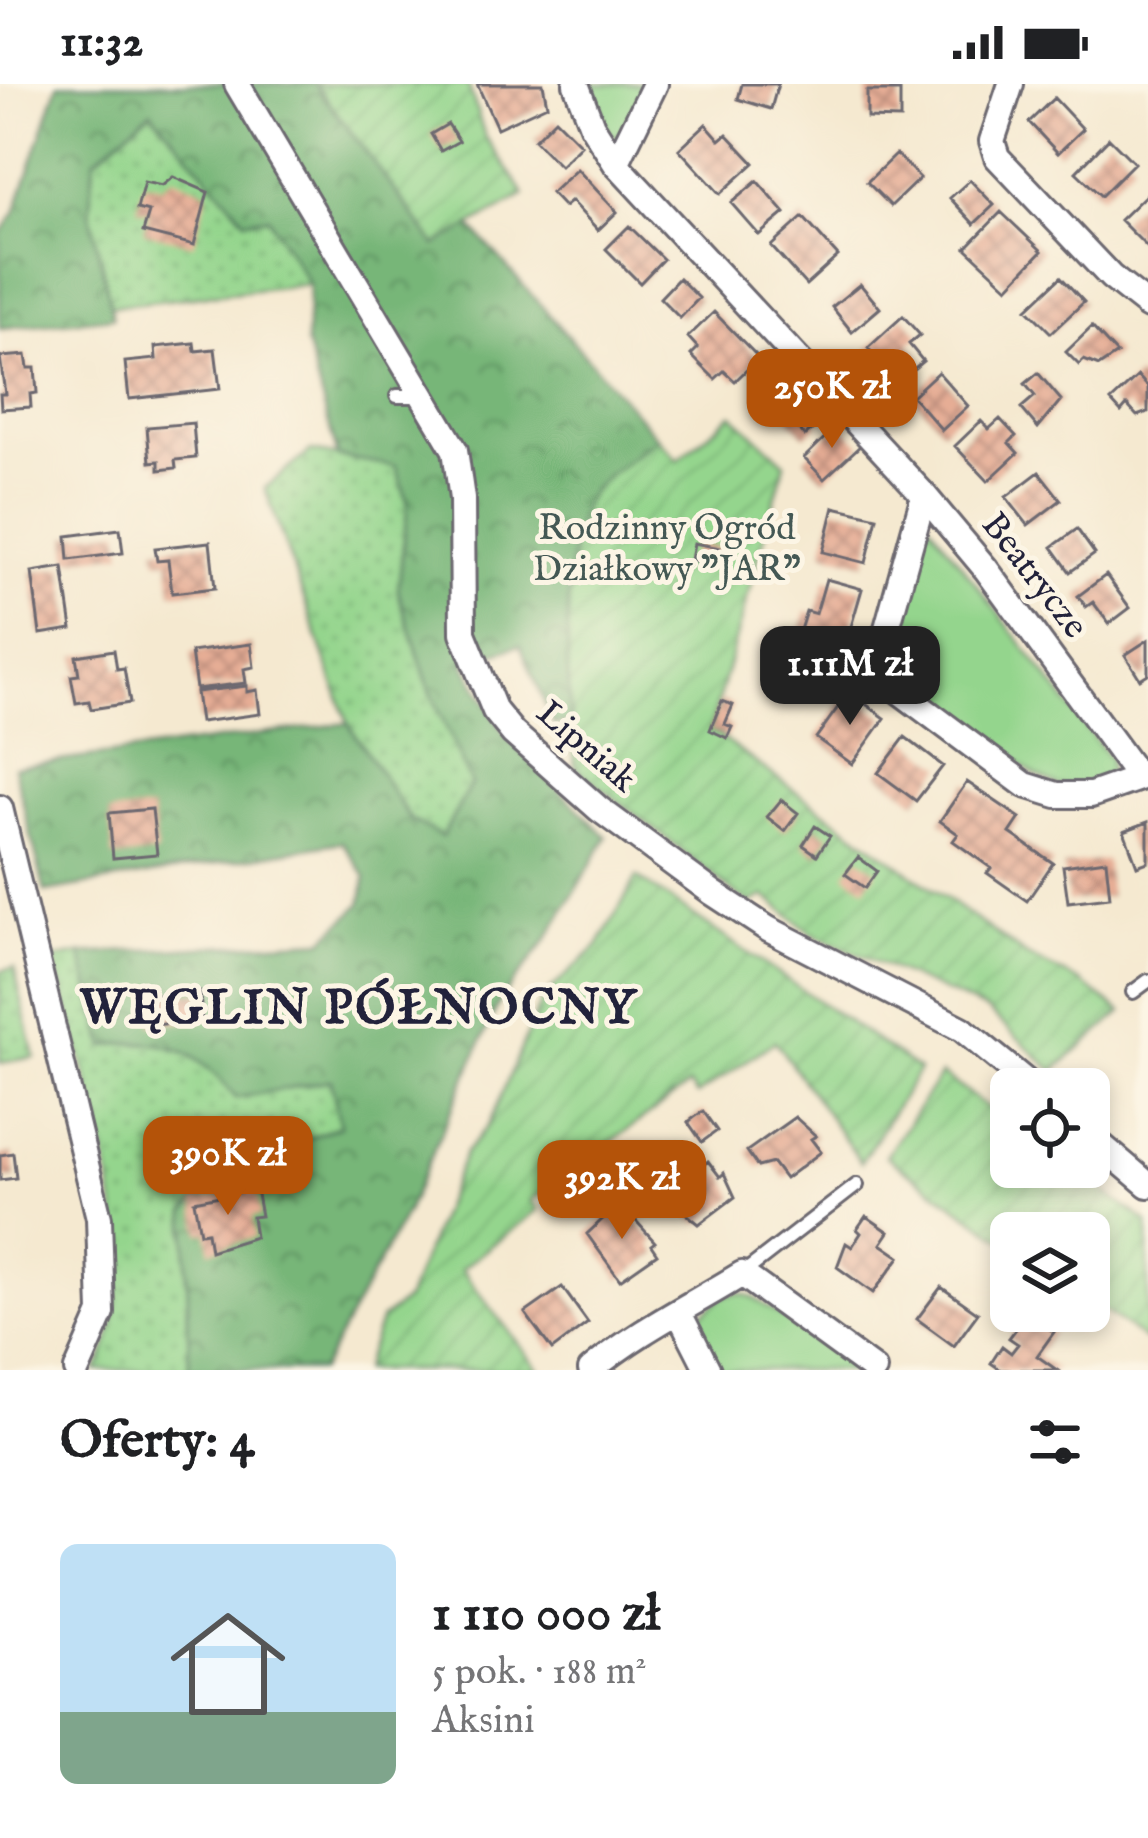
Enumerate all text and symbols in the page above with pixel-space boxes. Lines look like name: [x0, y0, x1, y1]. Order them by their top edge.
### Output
text: 11:32: [60, 14, 143, 71]
pin: 250K zł: [721, 349, 943, 451]
text: 250K zł: [774, 363, 890, 412]
street label: Beatrycze: [971, 504, 1097, 648]
park label: Rodzinny Ogród Działkowy "JAR": [533, 506, 801, 593]
pin: 1.11M zł: [726, 626, 974, 728]
text: 1.11M zł: [787, 640, 913, 689]
street label: Lipniak: [526, 691, 646, 804]
district label: WĘGLIN PÓŁNOCNY: [80, 977, 639, 1040]
map controls: [990, 1068, 1110, 1332]
button: locate: [990, 1068, 1110, 1188]
pin: 390K zł: [117, 1116, 339, 1218]
text: 390K zł: [170, 1130, 286, 1179]
pin: 392K zł: [511, 1140, 733, 1242]
text: 392K zł: [564, 1154, 680, 1203]
button: layers: [990, 1212, 1110, 1332]
icon: filters: [1022, 1409, 1088, 1475]
text: Oferty: 4: [60, 1410, 255, 1475]
text: 1 110 000 zł: [432, 1583, 660, 1648]
icon: home: [156, 1592, 300, 1736]
text: 5 pok. · 188 m²: [432, 1648, 647, 1697]
text: Aksini: [432, 1697, 535, 1746]

